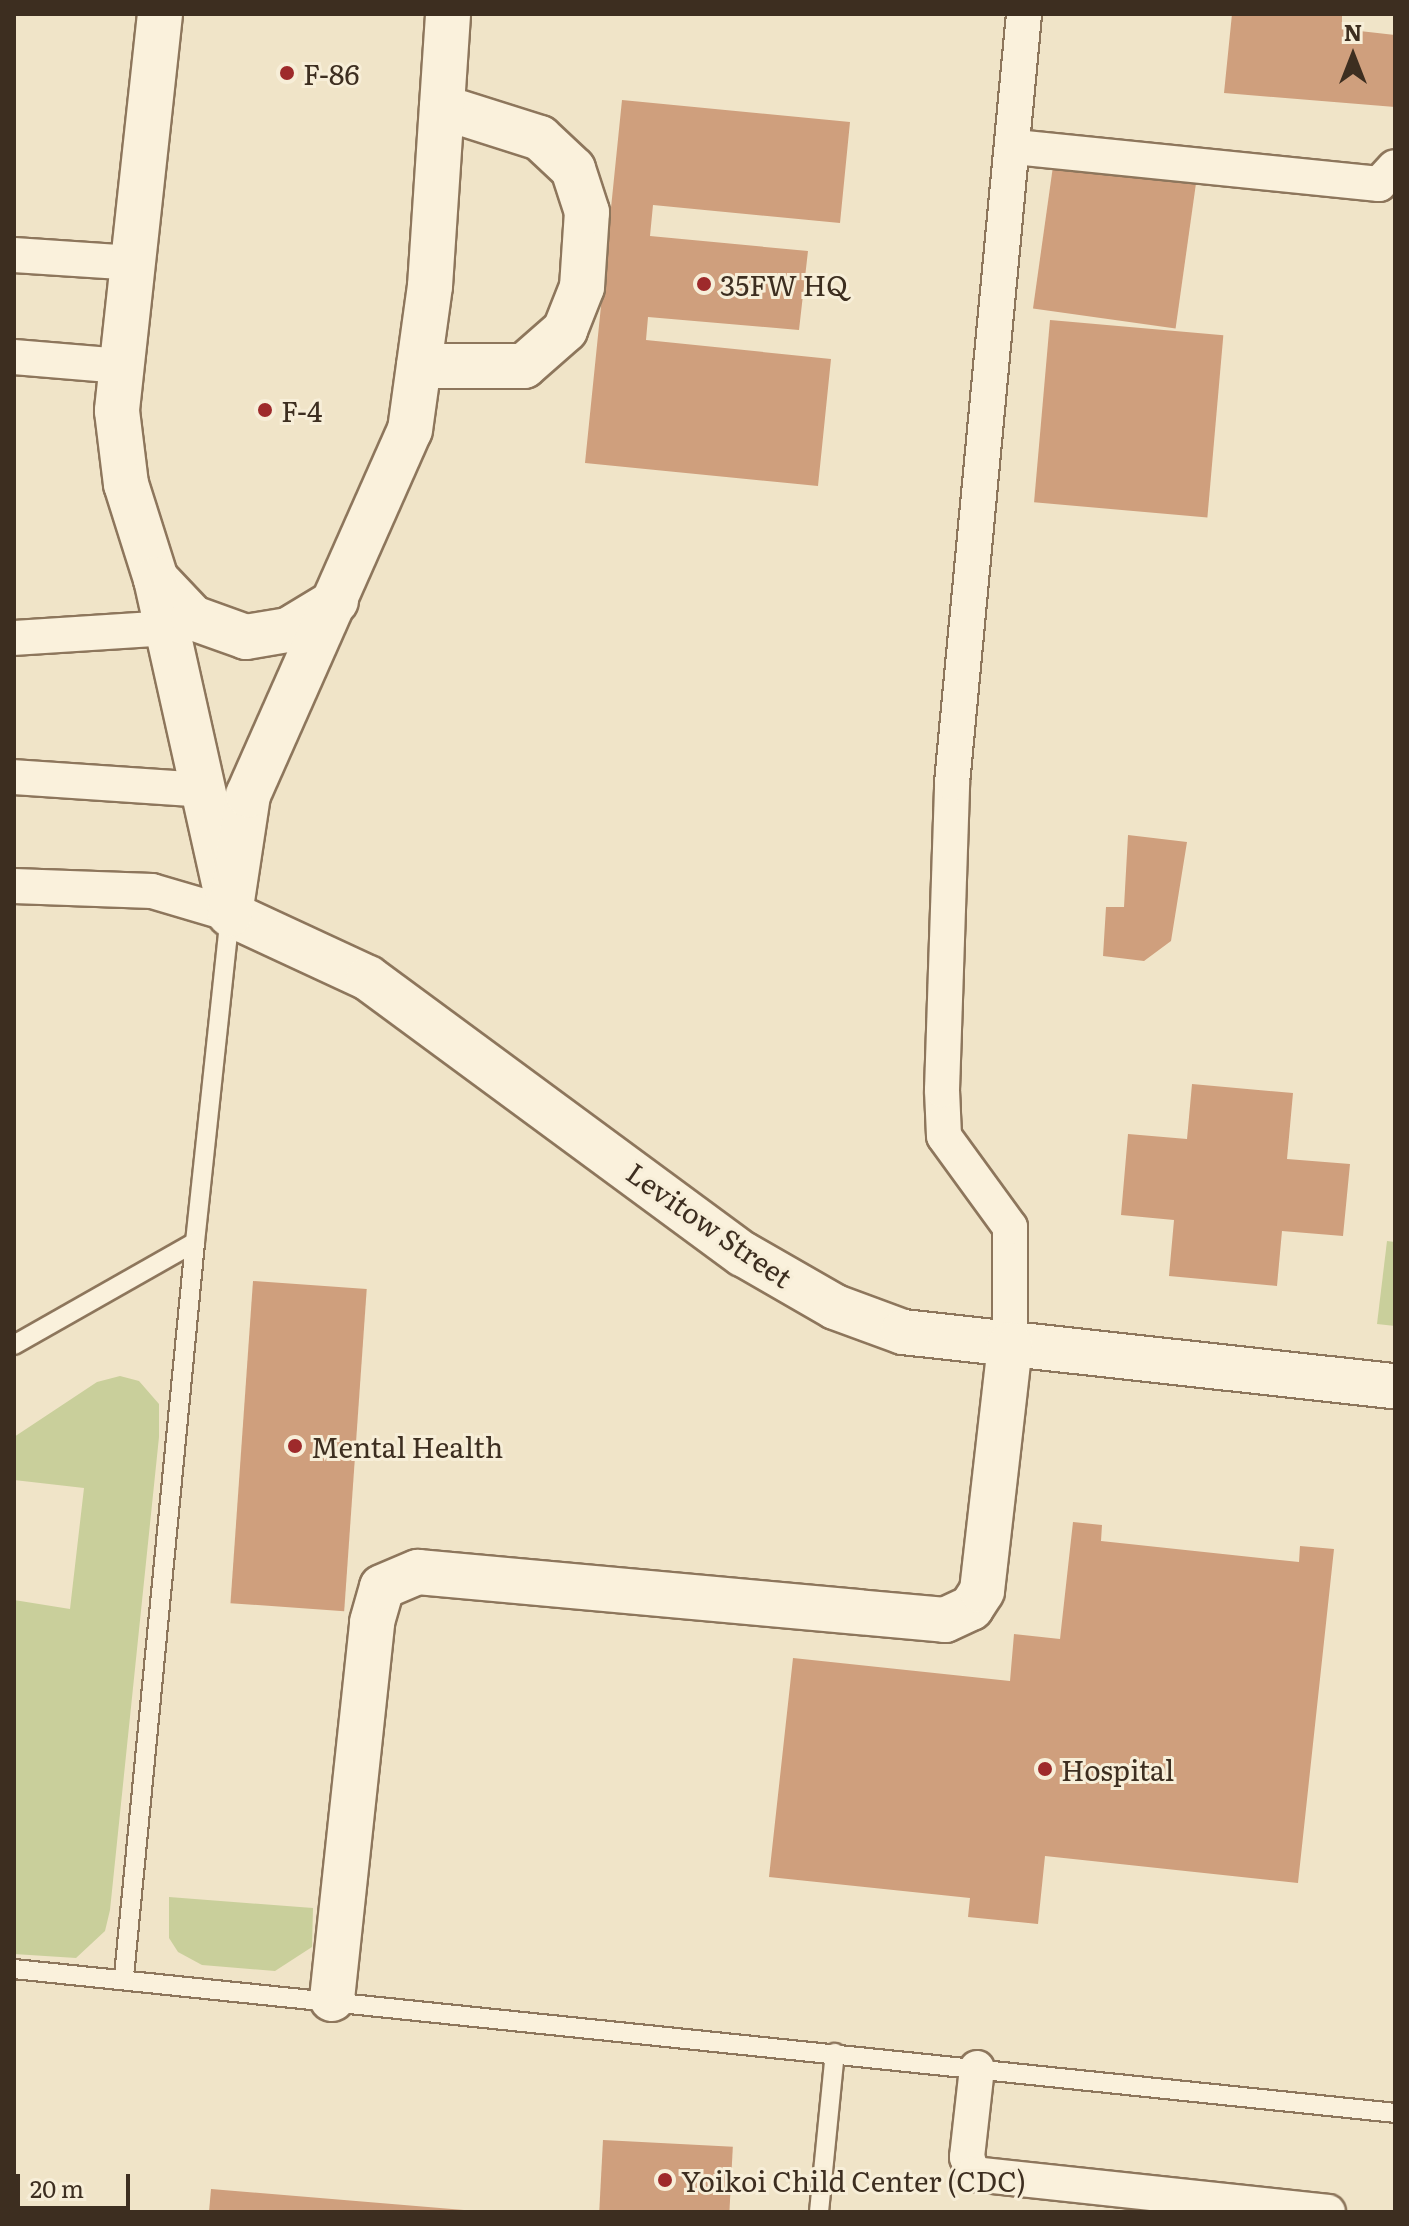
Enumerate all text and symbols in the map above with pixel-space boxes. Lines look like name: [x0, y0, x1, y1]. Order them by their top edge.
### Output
text: N: [1344, 15, 1362, 48]
north arrow: [1313, 16, 1393, 96]
place label: F-86: [303, 56, 359, 90]
marker: F-86: [278, 64, 296, 82]
place label: 35FW HQ: [720, 267, 847, 301]
marker: 35FW HQ: [695, 275, 713, 293]
place label: F-4: [281, 393, 322, 427]
marker: F-4: [256, 401, 274, 419]
street label: Levitow Street: [621, 1155, 799, 1293]
place label: Mental Health: [311, 1429, 503, 1463]
marker: Mental Health: [286, 1437, 304, 1455]
place label: Hospital: [1061, 1752, 1174, 1786]
marker: Hospital: [1036, 1760, 1054, 1778]
scale bar: [20, 2158, 134, 2208]
place label: Yoikoi Child Center (CDC): [681, 2163, 1026, 2197]
text: 20 m: [30, 2170, 84, 2205]
marker: Yoikoi Child Center (CDC): [656, 2171, 674, 2189]

